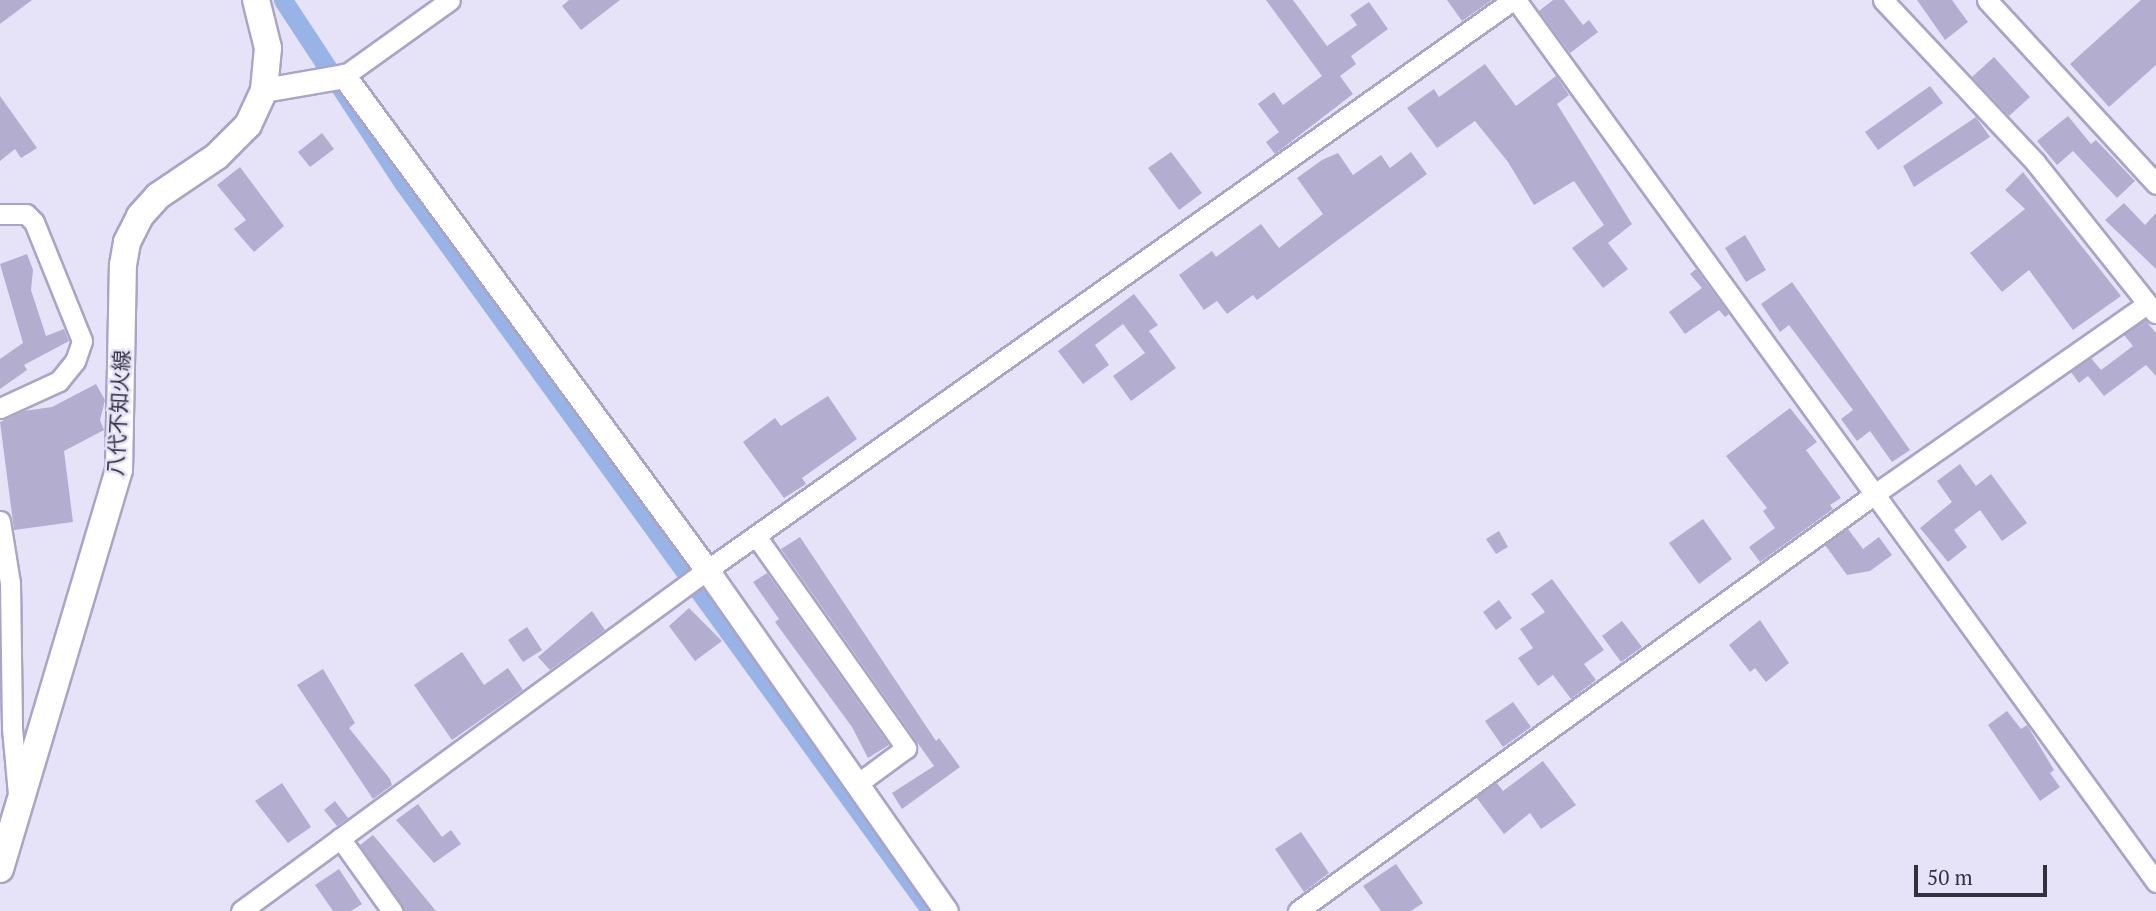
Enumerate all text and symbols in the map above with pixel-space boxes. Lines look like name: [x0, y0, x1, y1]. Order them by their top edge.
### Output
street label: 八代不知火線: [102, 349, 134, 477]
scale bar: [1918, 852, 2051, 896]
text: 50 m: [1927, 863, 1973, 891]

